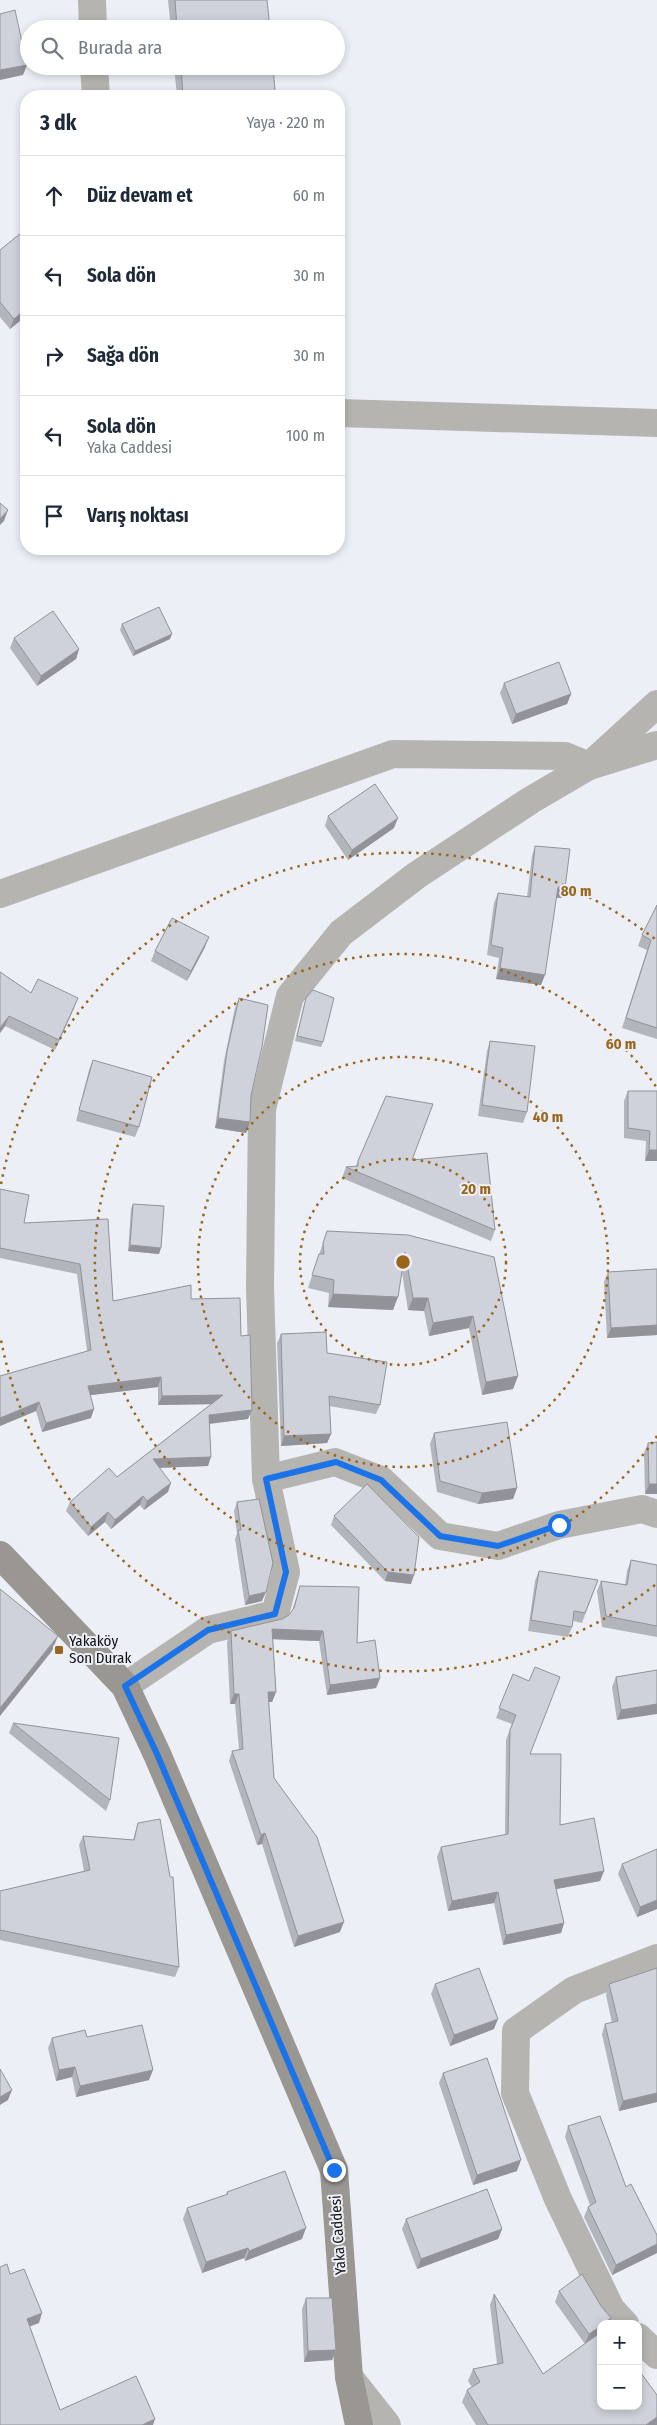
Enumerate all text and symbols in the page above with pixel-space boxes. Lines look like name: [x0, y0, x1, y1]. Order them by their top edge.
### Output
search box: [20, 20, 345, 75]
icon: search: [38, 34, 66, 62]
text: Burada ara: [78, 36, 162, 59]
text: 3 dk: [40, 110, 76, 136]
text: Yaya · 220 m: [247, 113, 325, 132]
icon: ahead: [40, 182, 68, 210]
text: Düz devam et: [87, 184, 193, 207]
text: 60 m: [293, 186, 325, 205]
icon: left: [40, 262, 68, 290]
text: Sola dön: [87, 264, 156, 287]
text: 30 m: [293, 266, 325, 285]
icon: right: [40, 342, 68, 370]
text: Sağa dön: [87, 344, 159, 367]
text: 30 m: [293, 346, 325, 365]
text: Sola dön: [87, 415, 156, 438]
icon: left: [40, 422, 68, 450]
text: 100 m: [286, 426, 325, 445]
text: Yaka Caddesi: [87, 438, 172, 457]
icon: arrive: [40, 502, 68, 530]
text: Varış noktası: [87, 504, 189, 527]
text: 80 m: [561, 882, 591, 900]
text: 60 m: [606, 1035, 636, 1053]
text: 40 m: [533, 1108, 563, 1126]
text: 20 m: [460, 1180, 491, 1198]
centre of rings: [394, 1253, 412, 1271]
route start: [548, 1514, 571, 1537]
place label: Yakaköy Son Durak: [69, 1632, 131, 1667]
marker: Yakaköy Son Durak: [53, 1644, 65, 1656]
route end: [323, 2159, 346, 2182]
street label: Yaka Caddesi: [326, 2195, 350, 2275]
map controls: [597, 2320, 642, 2410]
button: +: [597, 2320, 642, 2365]
button: −: [597, 2365, 642, 2410]

